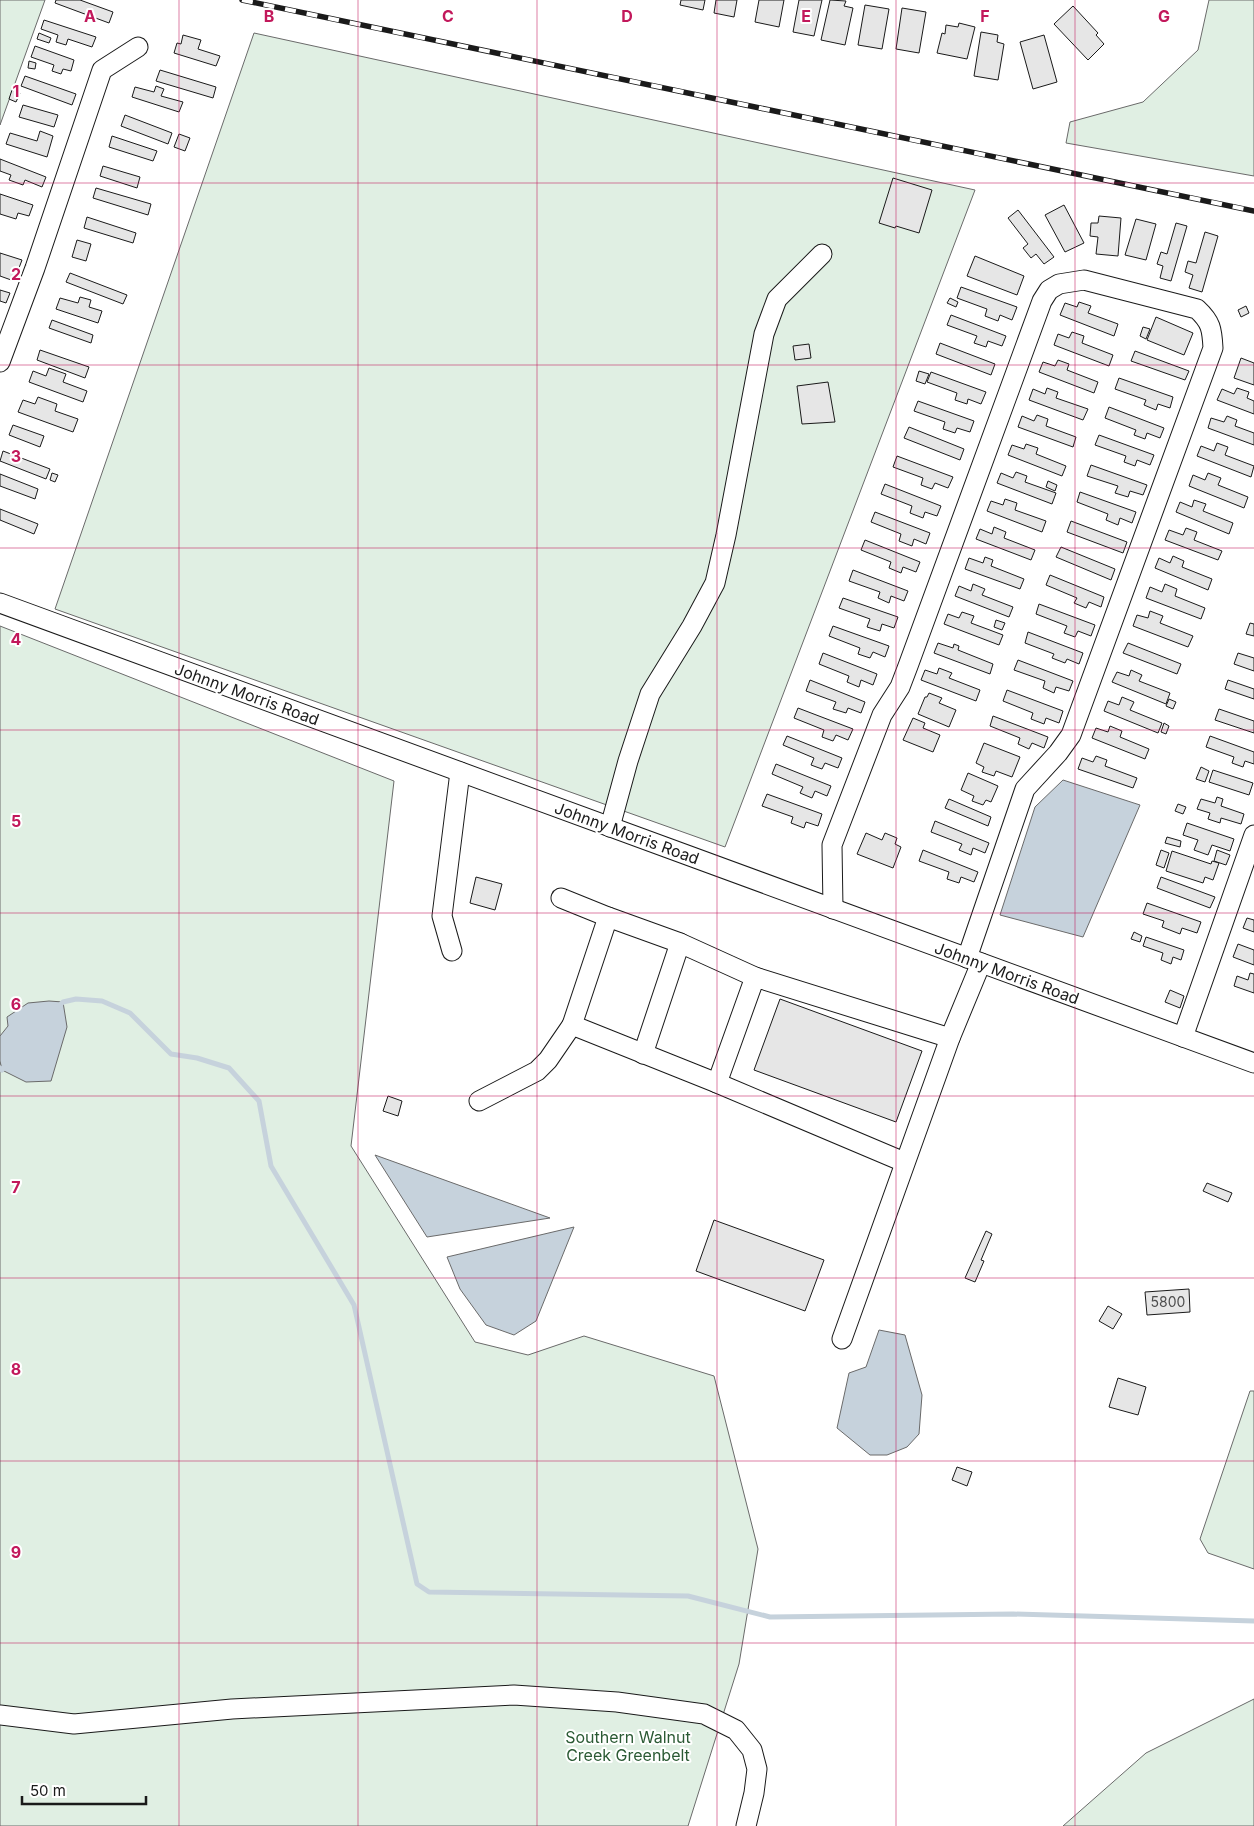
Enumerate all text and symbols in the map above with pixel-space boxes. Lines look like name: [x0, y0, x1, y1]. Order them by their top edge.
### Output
text: A: [84, 6, 96, 26]
text: B: [264, 6, 274, 26]
text: C: [442, 6, 454, 26]
text: D: [621, 6, 633, 26]
text: E: [801, 6, 811, 26]
text: F: [980, 6, 990, 26]
text: G: [1158, 6, 1170, 26]
text: 1: [13, 81, 19, 101]
text: 2: [11, 264, 21, 284]
text: 3: [11, 446, 21, 466]
text: 4: [11, 629, 22, 649]
street label: Johnny Morris Road: [172, 659, 322, 729]
street label: Johnny Morris Road: [552, 798, 702, 868]
text: 5: [11, 811, 21, 831]
street label: Johnny Morris Road: [932, 938, 1082, 1008]
text: 6: [11, 994, 21, 1014]
text: 7: [11, 1177, 21, 1197]
house number: 5800: [1151, 1293, 1185, 1310]
text: 8: [11, 1359, 21, 1379]
text: 9: [11, 1542, 21, 1562]
park label: Southern Walnut Creek Greenbelt: [565, 1727, 691, 1765]
scale bar: [22, 1774, 146, 1806]
text: 50 m: [30, 1781, 66, 1800]

